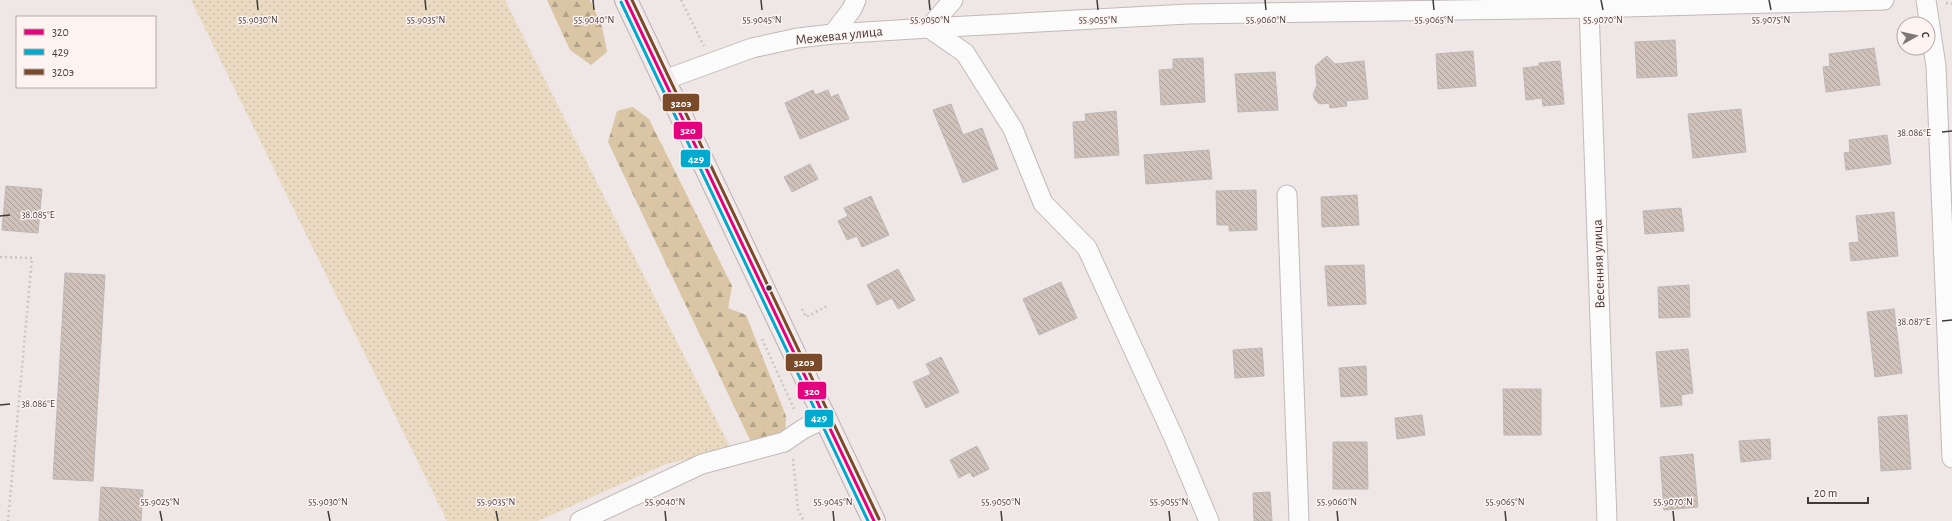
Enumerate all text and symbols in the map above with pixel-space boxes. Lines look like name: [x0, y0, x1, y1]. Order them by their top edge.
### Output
text: 55.9030°N: [238, 15, 278, 25]
text: 55.9035°N: [407, 15, 445, 25]
text: 55.9040°N: [574, 15, 614, 25]
text: 55.9045°N: [742, 15, 782, 25]
text: 55.9050°N: [910, 15, 950, 25]
text: 55.9055°N: [1079, 15, 1117, 25]
text: 55.9060°N: [1246, 15, 1286, 25]
text: 55.9065°N: [1414, 15, 1454, 25]
text: 55.9070°N: [1583, 15, 1623, 25]
text: 55.9075°N: [1752, 15, 1790, 25]
legend: [16, 16, 156, 88]
north arrow: [1896, 16, 1936, 56]
street label: Межевая улица: [795, 24, 884, 48]
text: 320: [52, 26, 69, 38]
text: С: [1920, 31, 1931, 38]
text: 429: [52, 46, 69, 58]
text: 320э: [52, 66, 74, 78]
line badge: 320э: [662, 93, 700, 112]
text: 320э: [671, 98, 691, 109]
line badge: 320: [673, 121, 703, 140]
text: 320: [680, 125, 696, 136]
text: 38.086°E: [1897, 128, 1931, 138]
line badge: 429: [680, 149, 711, 168]
text: 429: [688, 154, 704, 165]
text: 38.085°E: [21, 210, 55, 220]
street label: Весенняя улица: [1590, 218, 1608, 309]
unlabelled marker: [764, 283, 774, 293]
text: 38.087°E: [1897, 317, 1931, 327]
line badge: 320э: [785, 353, 823, 372]
text: 320э: [794, 357, 814, 368]
line badge: 320: [797, 381, 827, 400]
text: 320: [804, 386, 820, 397]
text: 38.086°E: [21, 399, 55, 409]
line badge: 429: [804, 409, 834, 428]
text: 429: [811, 413, 827, 424]
scale bar: [1808, 479, 1868, 505]
text: 20 m: [1814, 487, 1837, 499]
text: 55.9025°N: [140, 497, 180, 507]
text: 55.9030°N: [308, 497, 348, 507]
text: 55.9035°N: [477, 497, 515, 507]
text: 55.9040°N: [645, 497, 685, 507]
text: 55.9045°N: [813, 497, 853, 507]
text: 55.9050°N: [981, 497, 1021, 507]
text: 55.9055°N: [1150, 497, 1188, 507]
text: 55.9060°N: [1317, 497, 1357, 507]
text: 55.9065°N: [1485, 497, 1525, 507]
text: 55.9070°N: [1653, 497, 1693, 507]

